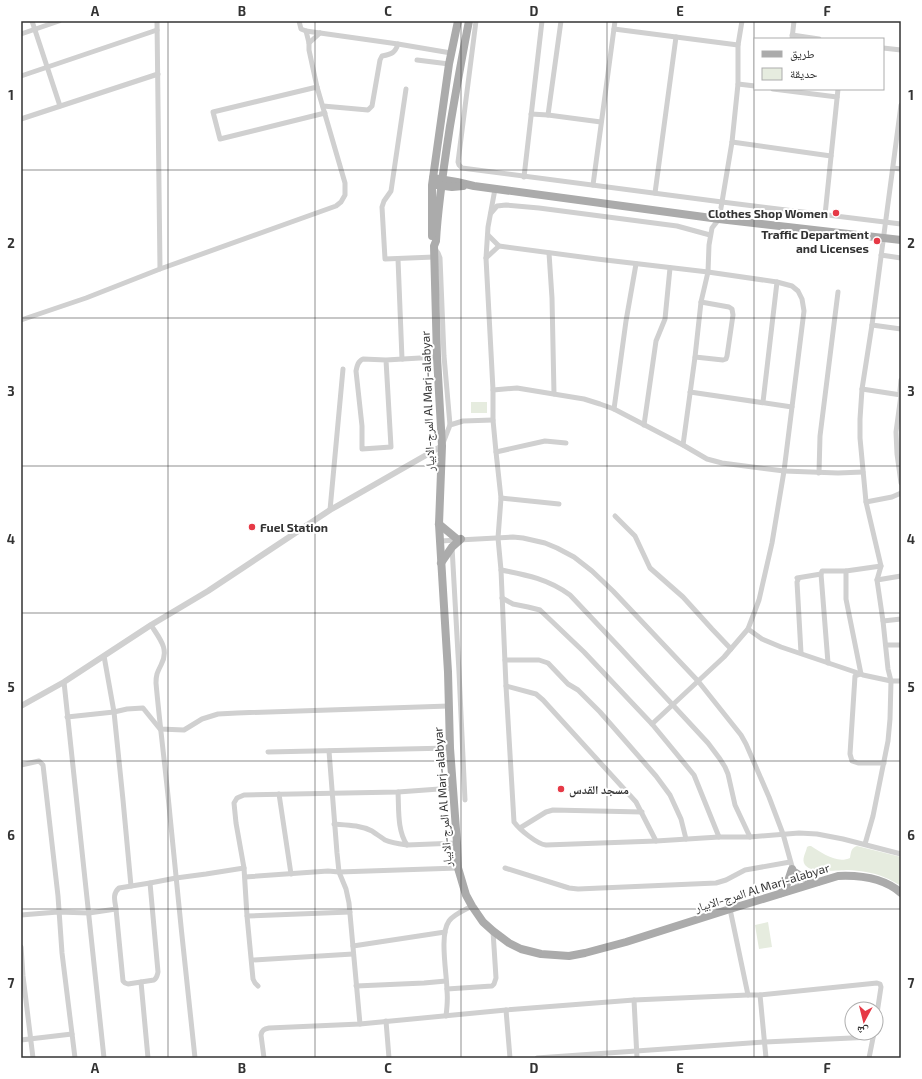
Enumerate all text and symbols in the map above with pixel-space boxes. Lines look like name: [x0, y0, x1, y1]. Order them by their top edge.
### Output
text: A: [91, 3, 100, 19]
text: B: [238, 3, 246, 19]
text: C: [384, 3, 392, 19]
text: D: [530, 3, 539, 19]
text: E: [676, 3, 684, 19]
text: F: [823, 3, 831, 19]
legend: [754, 38, 884, 90]
text: طريق: [790, 46, 815, 61]
text: حديقة: [790, 66, 818, 81]
text: 1: [8, 87, 14, 103]
text: 1: [908, 87, 914, 103]
place label: Clothes Shop Women: [708, 206, 828, 220]
marker: Clothes Shop Women: [831, 208, 841, 218]
place label: Traffic Department and Licenses: [761, 227, 869, 255]
text: 2: [7, 235, 15, 251]
text: 2: [907, 235, 915, 251]
marker: Traffic Department and Licenses: [872, 236, 882, 246]
street label: المرج-الابيار Al Marj-alabyar: [418, 330, 438, 472]
text: 3: [7, 383, 15, 399]
text: 3: [907, 383, 915, 399]
place label: Fuel Station: [260, 520, 328, 534]
marker: Fuel Station: [247, 522, 257, 532]
text: 4: [7, 531, 15, 547]
text: 4: [907, 531, 915, 547]
text: 5: [7, 679, 15, 695]
text: 5: [907, 679, 915, 695]
street label: المرج-الابيار Al Marj-alabyar: [430, 726, 455, 868]
place label: مسجد القدس: [569, 782, 629, 798]
marker: مسجد القدس: [556, 784, 566, 794]
text: 6: [7, 827, 15, 843]
text: 6: [907, 827, 915, 843]
street label: المرج-الابيار Al Marj-alabyar: [692, 860, 832, 916]
text: 7: [8, 975, 15, 991]
text: 7: [908, 975, 915, 991]
north arrow: [844, 1001, 884, 1041]
text: ش: [856, 1022, 870, 1039]
text: A: [91, 1060, 100, 1076]
text: B: [238, 1060, 246, 1076]
text: C: [384, 1060, 392, 1076]
text: D: [530, 1060, 539, 1076]
text: E: [676, 1060, 684, 1076]
text: F: [823, 1060, 831, 1076]

